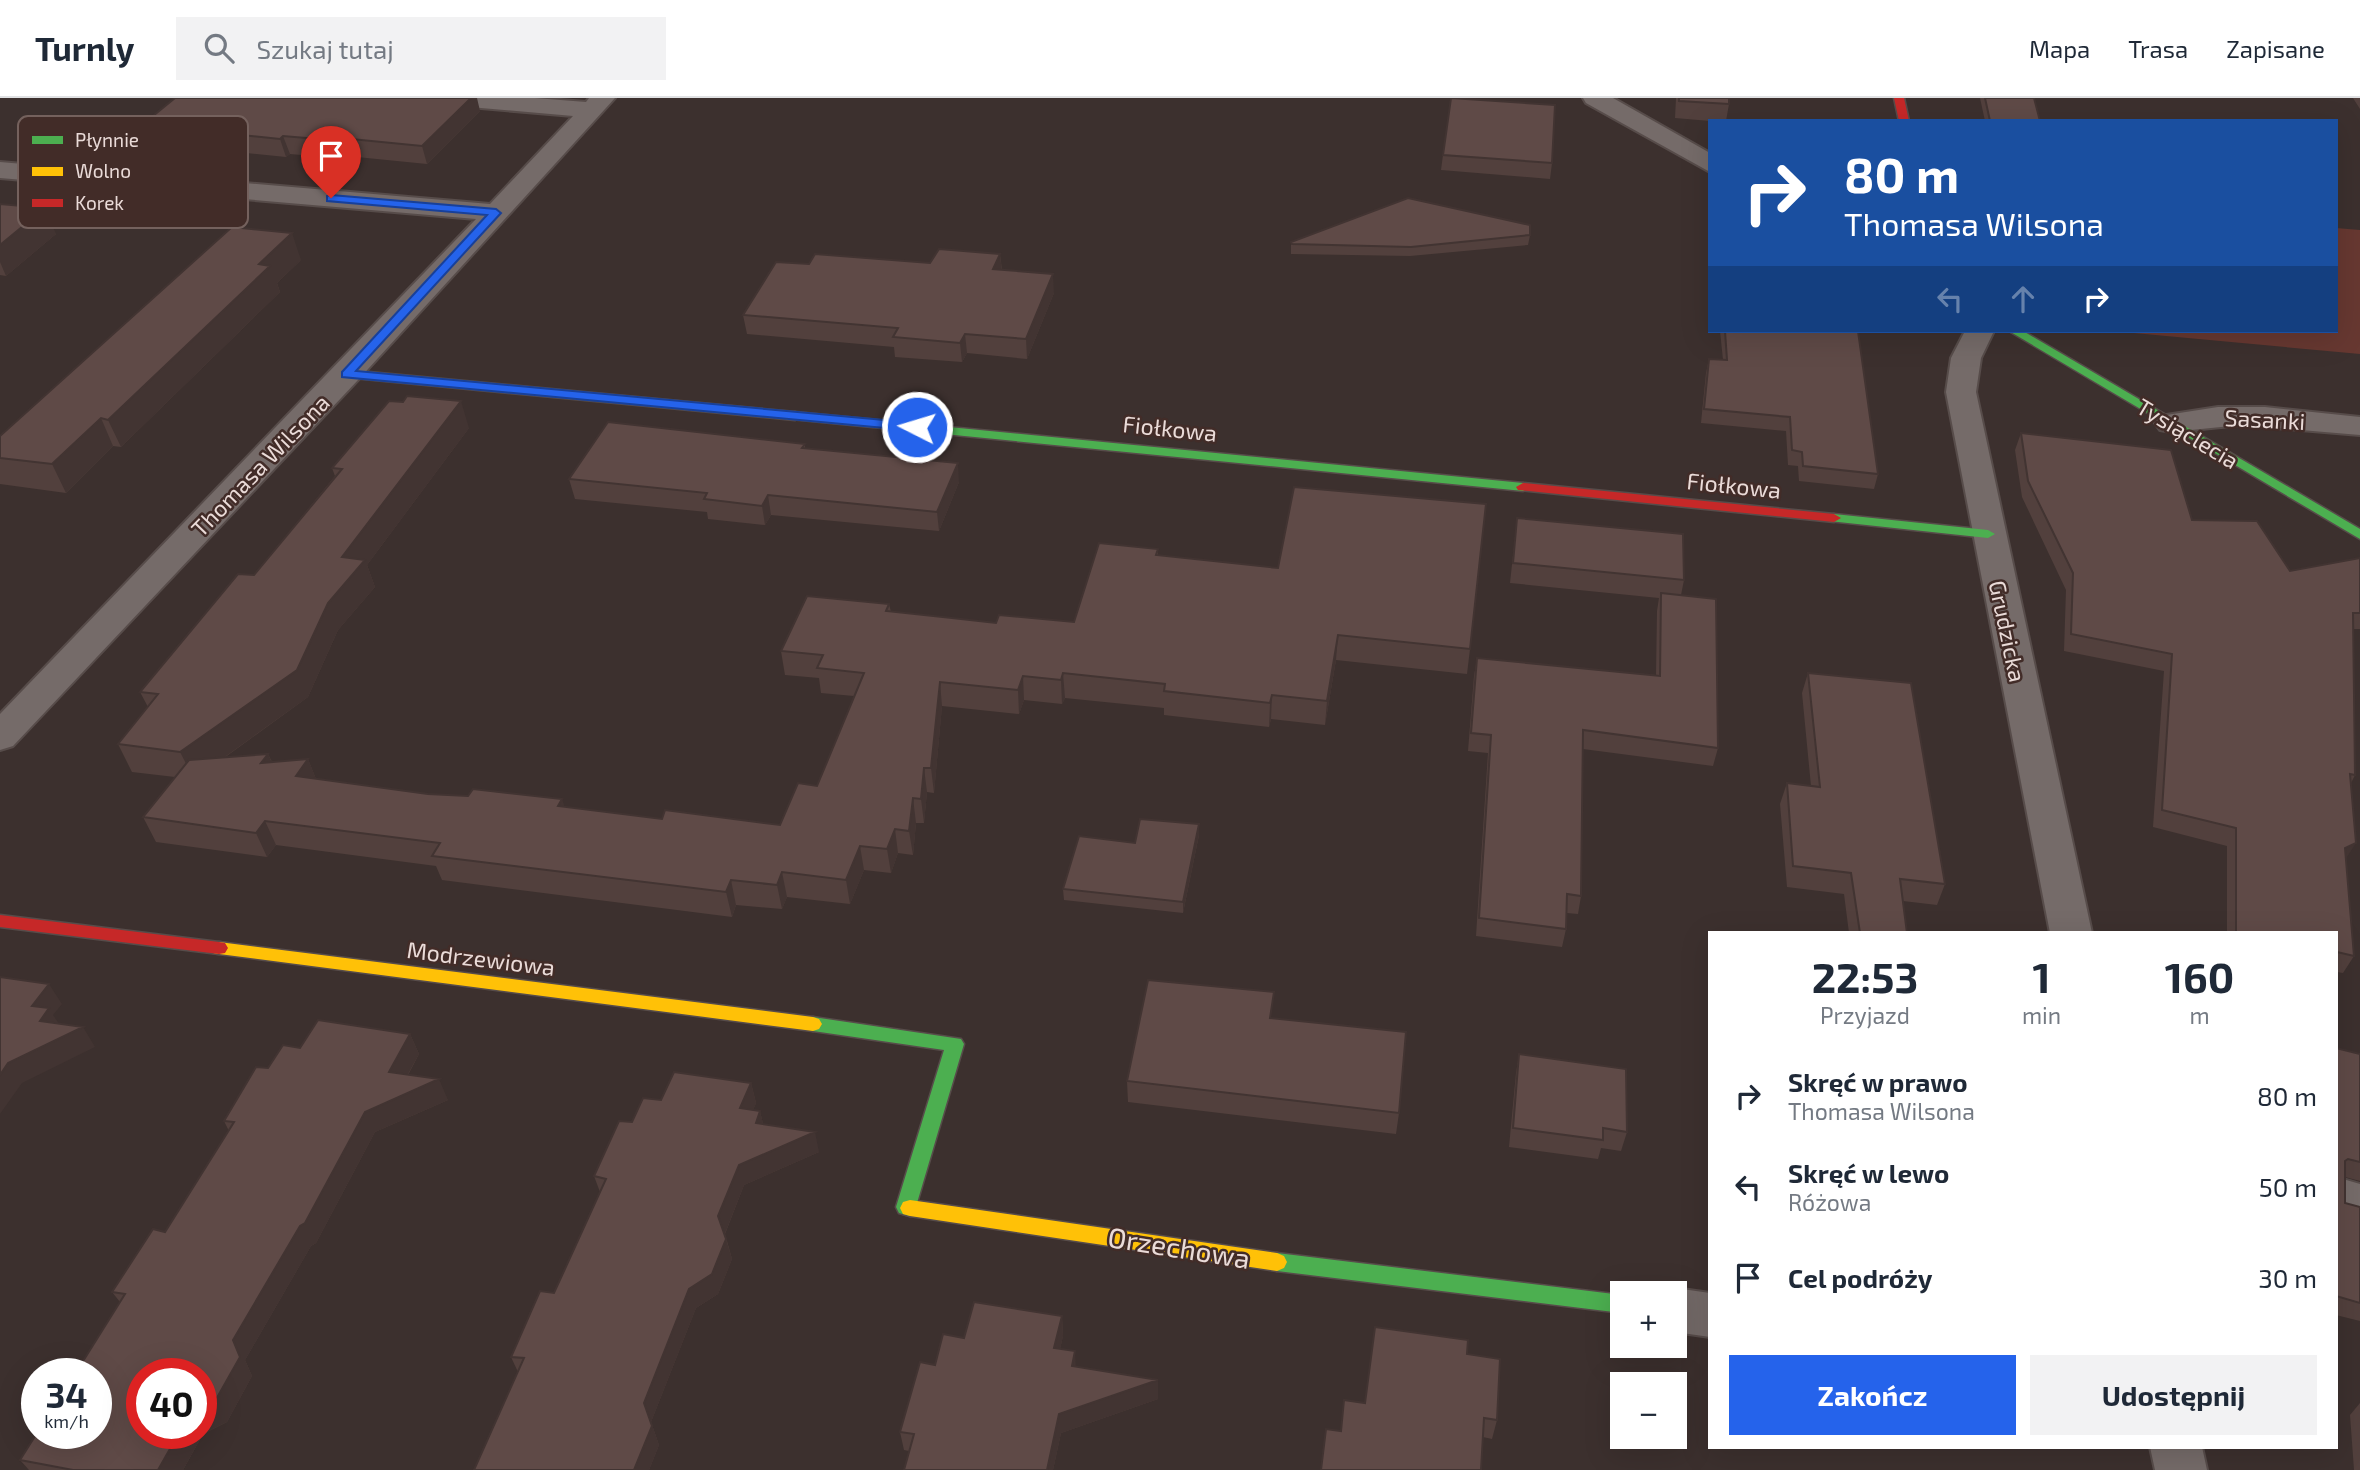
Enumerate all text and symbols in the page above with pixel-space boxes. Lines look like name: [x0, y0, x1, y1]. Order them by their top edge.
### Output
search box: [176, 17, 666, 80]
text: Turnly: [35, 28, 134, 68]
icon: search: [200, 29, 238, 67]
text: Szukaj tutaj: [256, 33, 394, 64]
text: Mapa: [2029, 34, 2090, 63]
text: Trasa: [2128, 34, 2188, 63]
text: Zapisane: [2226, 34, 2325, 63]
legend: [18, 116, 248, 228]
pin: [301, 126, 361, 198]
text: Płynnie: [75, 128, 139, 151]
icon: arrive: [312, 137, 350, 175]
text: 80 m: [1844, 144, 1959, 203]
icon: right: [1729, 147, 1820, 238]
text: Wolno: [75, 159, 131, 182]
text: Korek: [75, 191, 124, 214]
text: Thomasa Wilsona: [1844, 204, 2104, 242]
icon: left: [1931, 280, 1969, 318]
icon: ahead: [2004, 280, 2042, 318]
icon: right: [2077, 280, 2115, 318]
street label: Thomasa Wilsona: [185, 388, 335, 542]
position arrow: [880, 390, 954, 464]
street label: Tysiąclecia: [2132, 392, 2244, 474]
street label: Sasanki: [2224, 403, 2306, 435]
street label: Fiołkowa: [1122, 409, 1218, 447]
street label: Fiołkowa: [1686, 466, 1782, 504]
street label: Grudzicka: [1984, 578, 2032, 684]
street label: Modrzewiowa: [405, 935, 557, 981]
text: 22:53: [1812, 951, 1918, 1001]
text: 1: [2032, 951, 2051, 1001]
text: 160: [2165, 951, 2234, 1001]
text: Przyjazd: [1820, 1001, 1910, 1029]
text: min: [2022, 1001, 2061, 1029]
text: m: [2189, 1001, 2210, 1029]
text: Skręć w prawo: [1788, 1066, 1968, 1097]
icon: right: [1729, 1077, 1767, 1115]
text: 80 m: [2257, 1080, 2317, 1111]
text: Thomasa Wilsona: [1788, 1097, 1975, 1125]
text: Skręć w lewo: [1788, 1157, 1949, 1188]
icon: left: [1729, 1168, 1767, 1206]
text: 50 m: [2259, 1171, 2317, 1202]
text: Różowa: [1788, 1188, 1871, 1216]
street label: Orzechowa: [1106, 1219, 1252, 1275]
icon: arrive: [1729, 1259, 1767, 1297]
text: Cel podróży: [1788, 1262, 1933, 1293]
text: 30 m: [2258, 1262, 2317, 1293]
map controls: [1610, 1281, 1687, 1449]
button: +: [1610, 1281, 1687, 1358]
button: Zakończ: [1729, 1355, 2016, 1435]
button: Udostępnij: [2030, 1355, 2317, 1435]
speed limit sign: 40: [126, 1358, 217, 1449]
button: −: [1610, 1372, 1687, 1449]
text: 34: [45, 1373, 88, 1415]
text: km/h: [44, 1410, 89, 1432]

